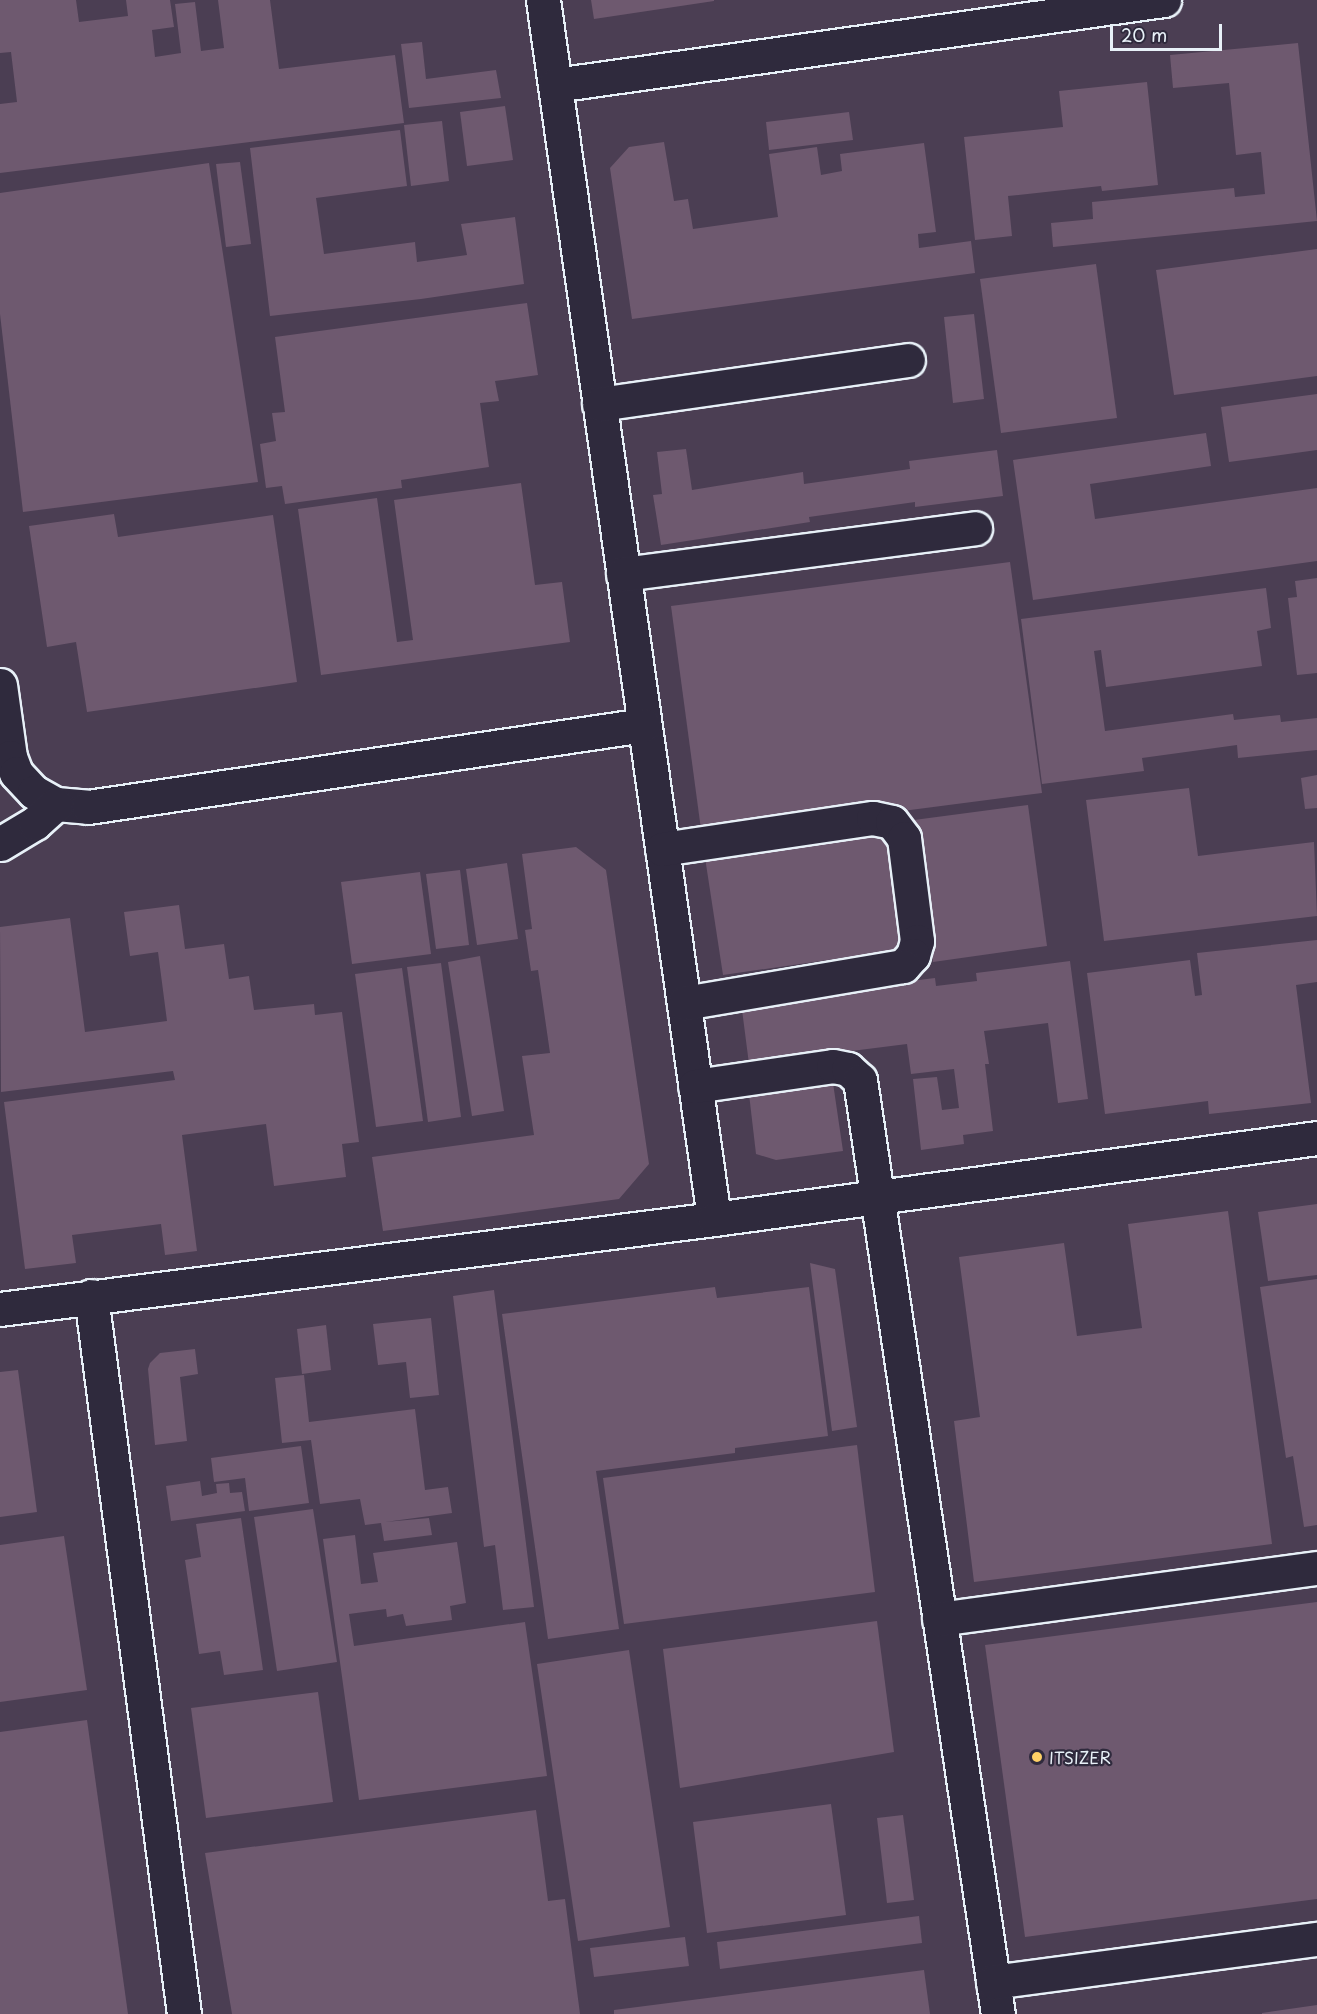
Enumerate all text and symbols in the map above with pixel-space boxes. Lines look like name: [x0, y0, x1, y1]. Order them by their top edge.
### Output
scale bar: [1113, 12, 1226, 50]
text: 20 m: [1121, 21, 1167, 48]
place label: ITSIZER: [1049, 1747, 1111, 1767]
marker: ITSIZER: [1030, 1750, 1044, 1764]

